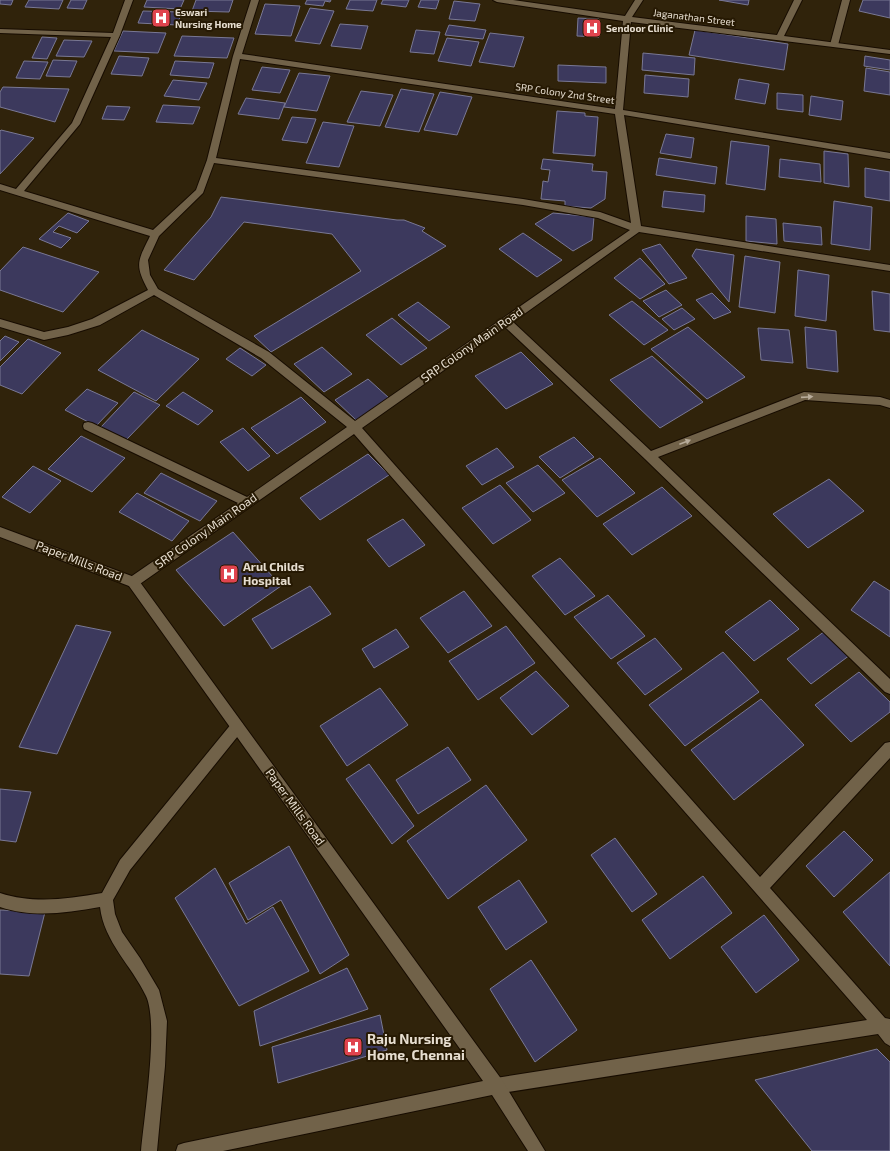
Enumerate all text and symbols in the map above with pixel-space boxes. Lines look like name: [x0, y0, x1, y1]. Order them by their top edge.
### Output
place label: Eswari Nursing Home: [175, 6, 242, 30]
street label: Jaganathan Street: [652, 6, 736, 28]
hospital icon: Eswari Nursing Home: [150, 7, 172, 29]
hospital icon: Sendoor Clinic: [581, 17, 603, 39]
place label: Sendoor Clinic: [606, 22, 673, 34]
street label: SRP Colony 2nd Street: [515, 80, 616, 106]
street label: SRP Colony Main Road: [418, 304, 525, 385]
one-way arrow: [801, 394, 813, 401]
one-way arrow: [680, 439, 692, 445]
street label: SRP Colony Main Road: [152, 490, 259, 571]
street label: Paper Mills Road: [34, 537, 124, 583]
place label: Arul Childs Hospital: [243, 559, 304, 587]
hospital icon: Arul Childs Hospital: [218, 563, 240, 585]
street label: Paper Mills Road: [263, 765, 328, 847]
place label: Raju Nursing Home, Chennai: [367, 1030, 465, 1063]
hospital icon: Raju Nursing Home, Chennai: [342, 1036, 364, 1058]

